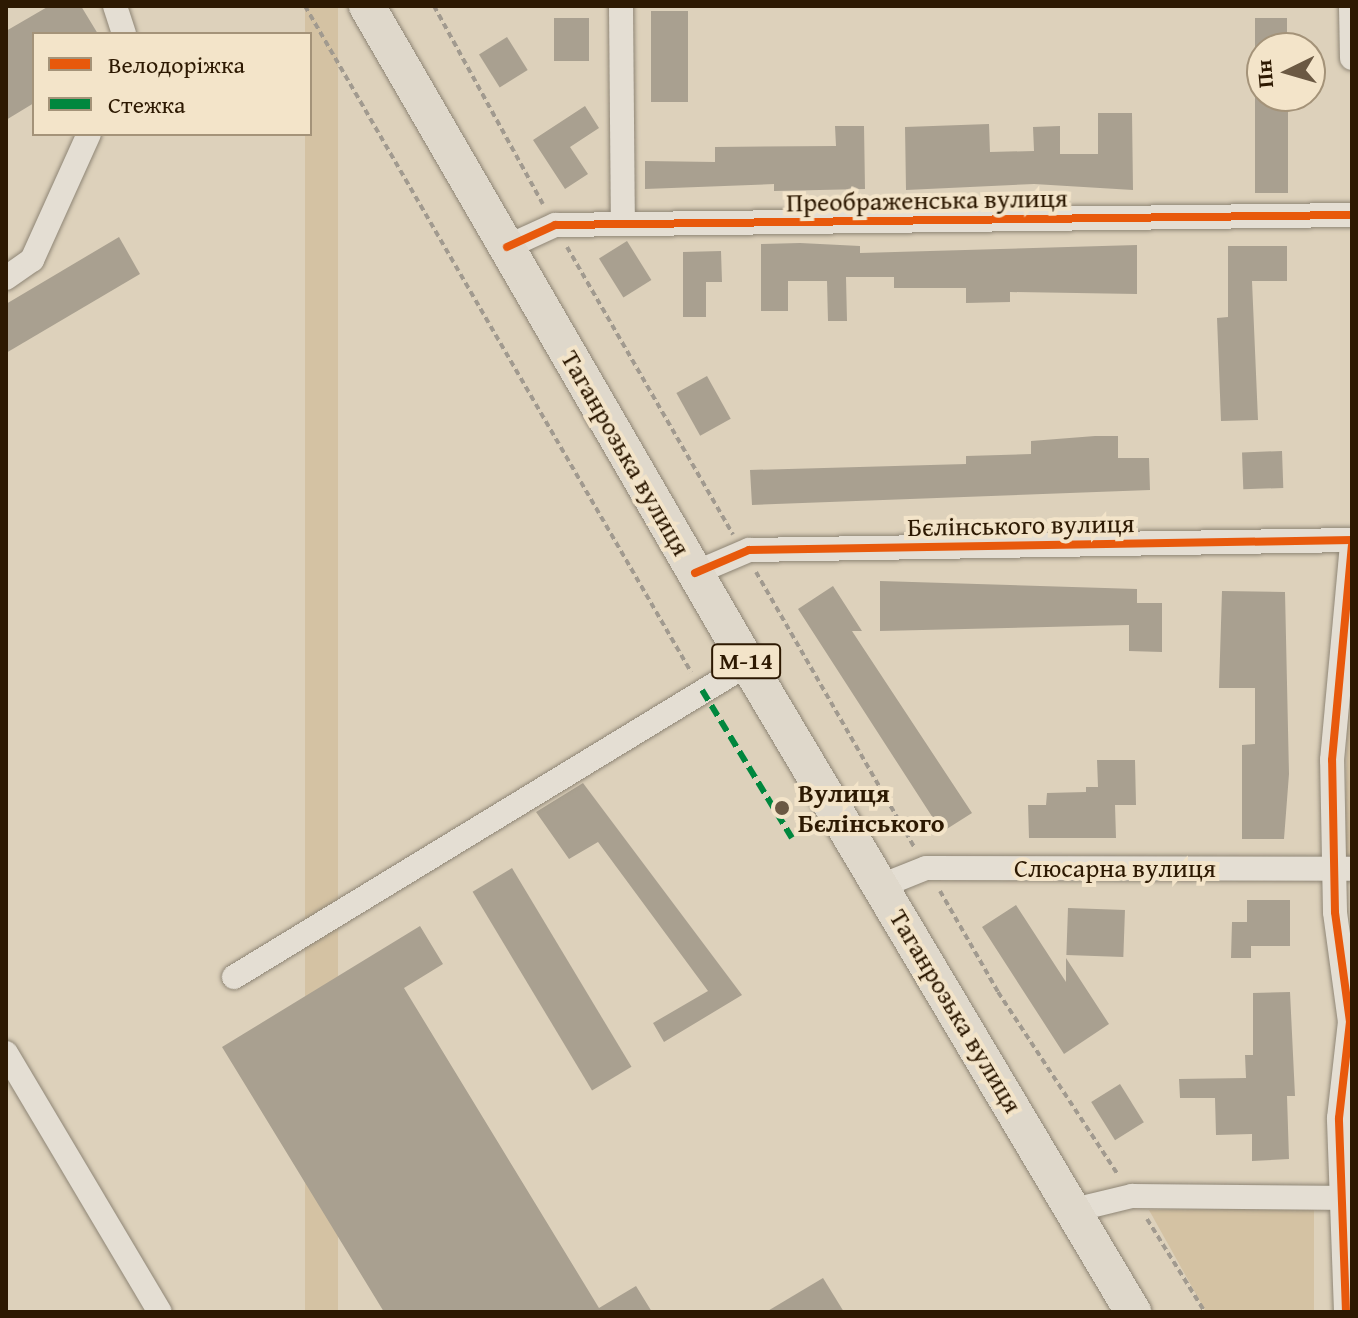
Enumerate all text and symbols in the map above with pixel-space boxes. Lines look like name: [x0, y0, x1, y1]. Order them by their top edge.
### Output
legend: [32, 32, 312, 136]
north arrow: [1246, 32, 1326, 112]
text: Велодоріжка: [108, 47, 245, 82]
text: Пн: [1247, 58, 1281, 89]
text: Стежка: [108, 87, 185, 122]
street label: Преображенська вулиця: [786, 182, 1068, 218]
street label: Таганрозька вулиця: [555, 345, 697, 561]
street label: Бєлінського вулиця: [907, 507, 1135, 543]
road number: М-14: [710, 641, 782, 681]
place label: Вулиця Бєлінського: [798, 777, 945, 838]
marker: Вулиця Бєлінського: [773, 799, 791, 817]
street label: Слюсарна вулиця: [1014, 852, 1216, 884]
street label: Таганрозька вулиця: [883, 904, 1029, 1118]

